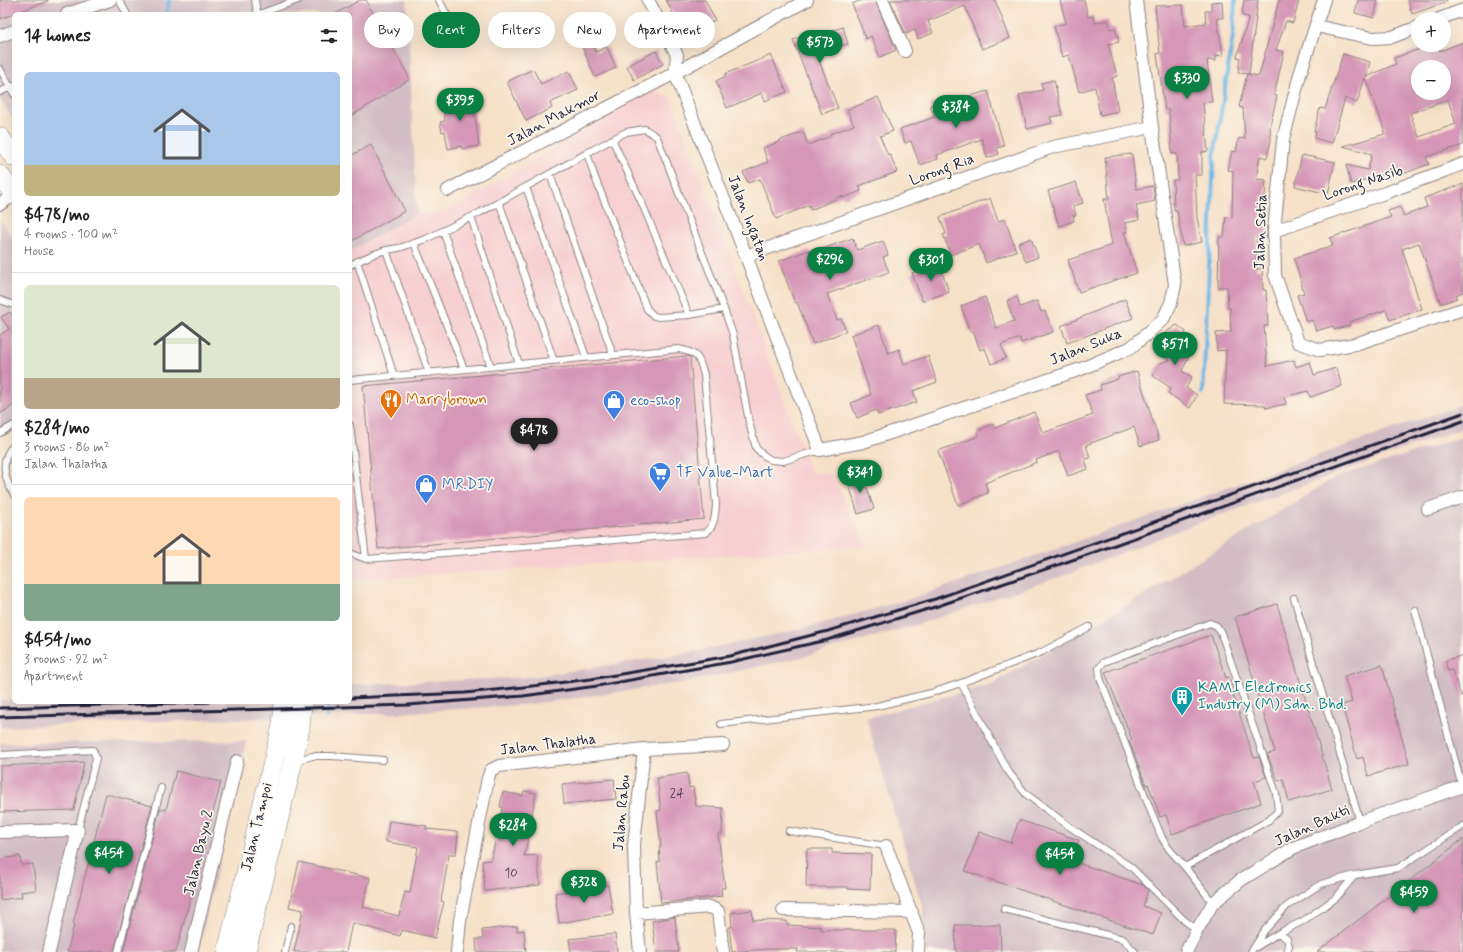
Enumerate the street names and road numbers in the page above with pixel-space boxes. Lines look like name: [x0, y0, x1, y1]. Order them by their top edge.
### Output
street label: Jalan Makmor: [504, 85, 604, 151]
street label: Lorong Ria: [907, 149, 977, 192]
street label: Lorong Nasib: [1320, 160, 1406, 207]
street label: Jalan Ingatan: [721, 172, 774, 264]
street label: Jalan Setia: [1250, 193, 1272, 270]
street label: Jalan Suka: [1047, 323, 1125, 370]
street label: Jalan Thalatha: [499, 729, 598, 761]
street label: Jalan Rabu: [609, 774, 635, 852]
street label: Jalan Tampoi: [236, 780, 278, 874]
street label: Jalan Bakti: [1271, 801, 1353, 851]
street label: Jalan Bayu 2: [179, 808, 219, 898]

